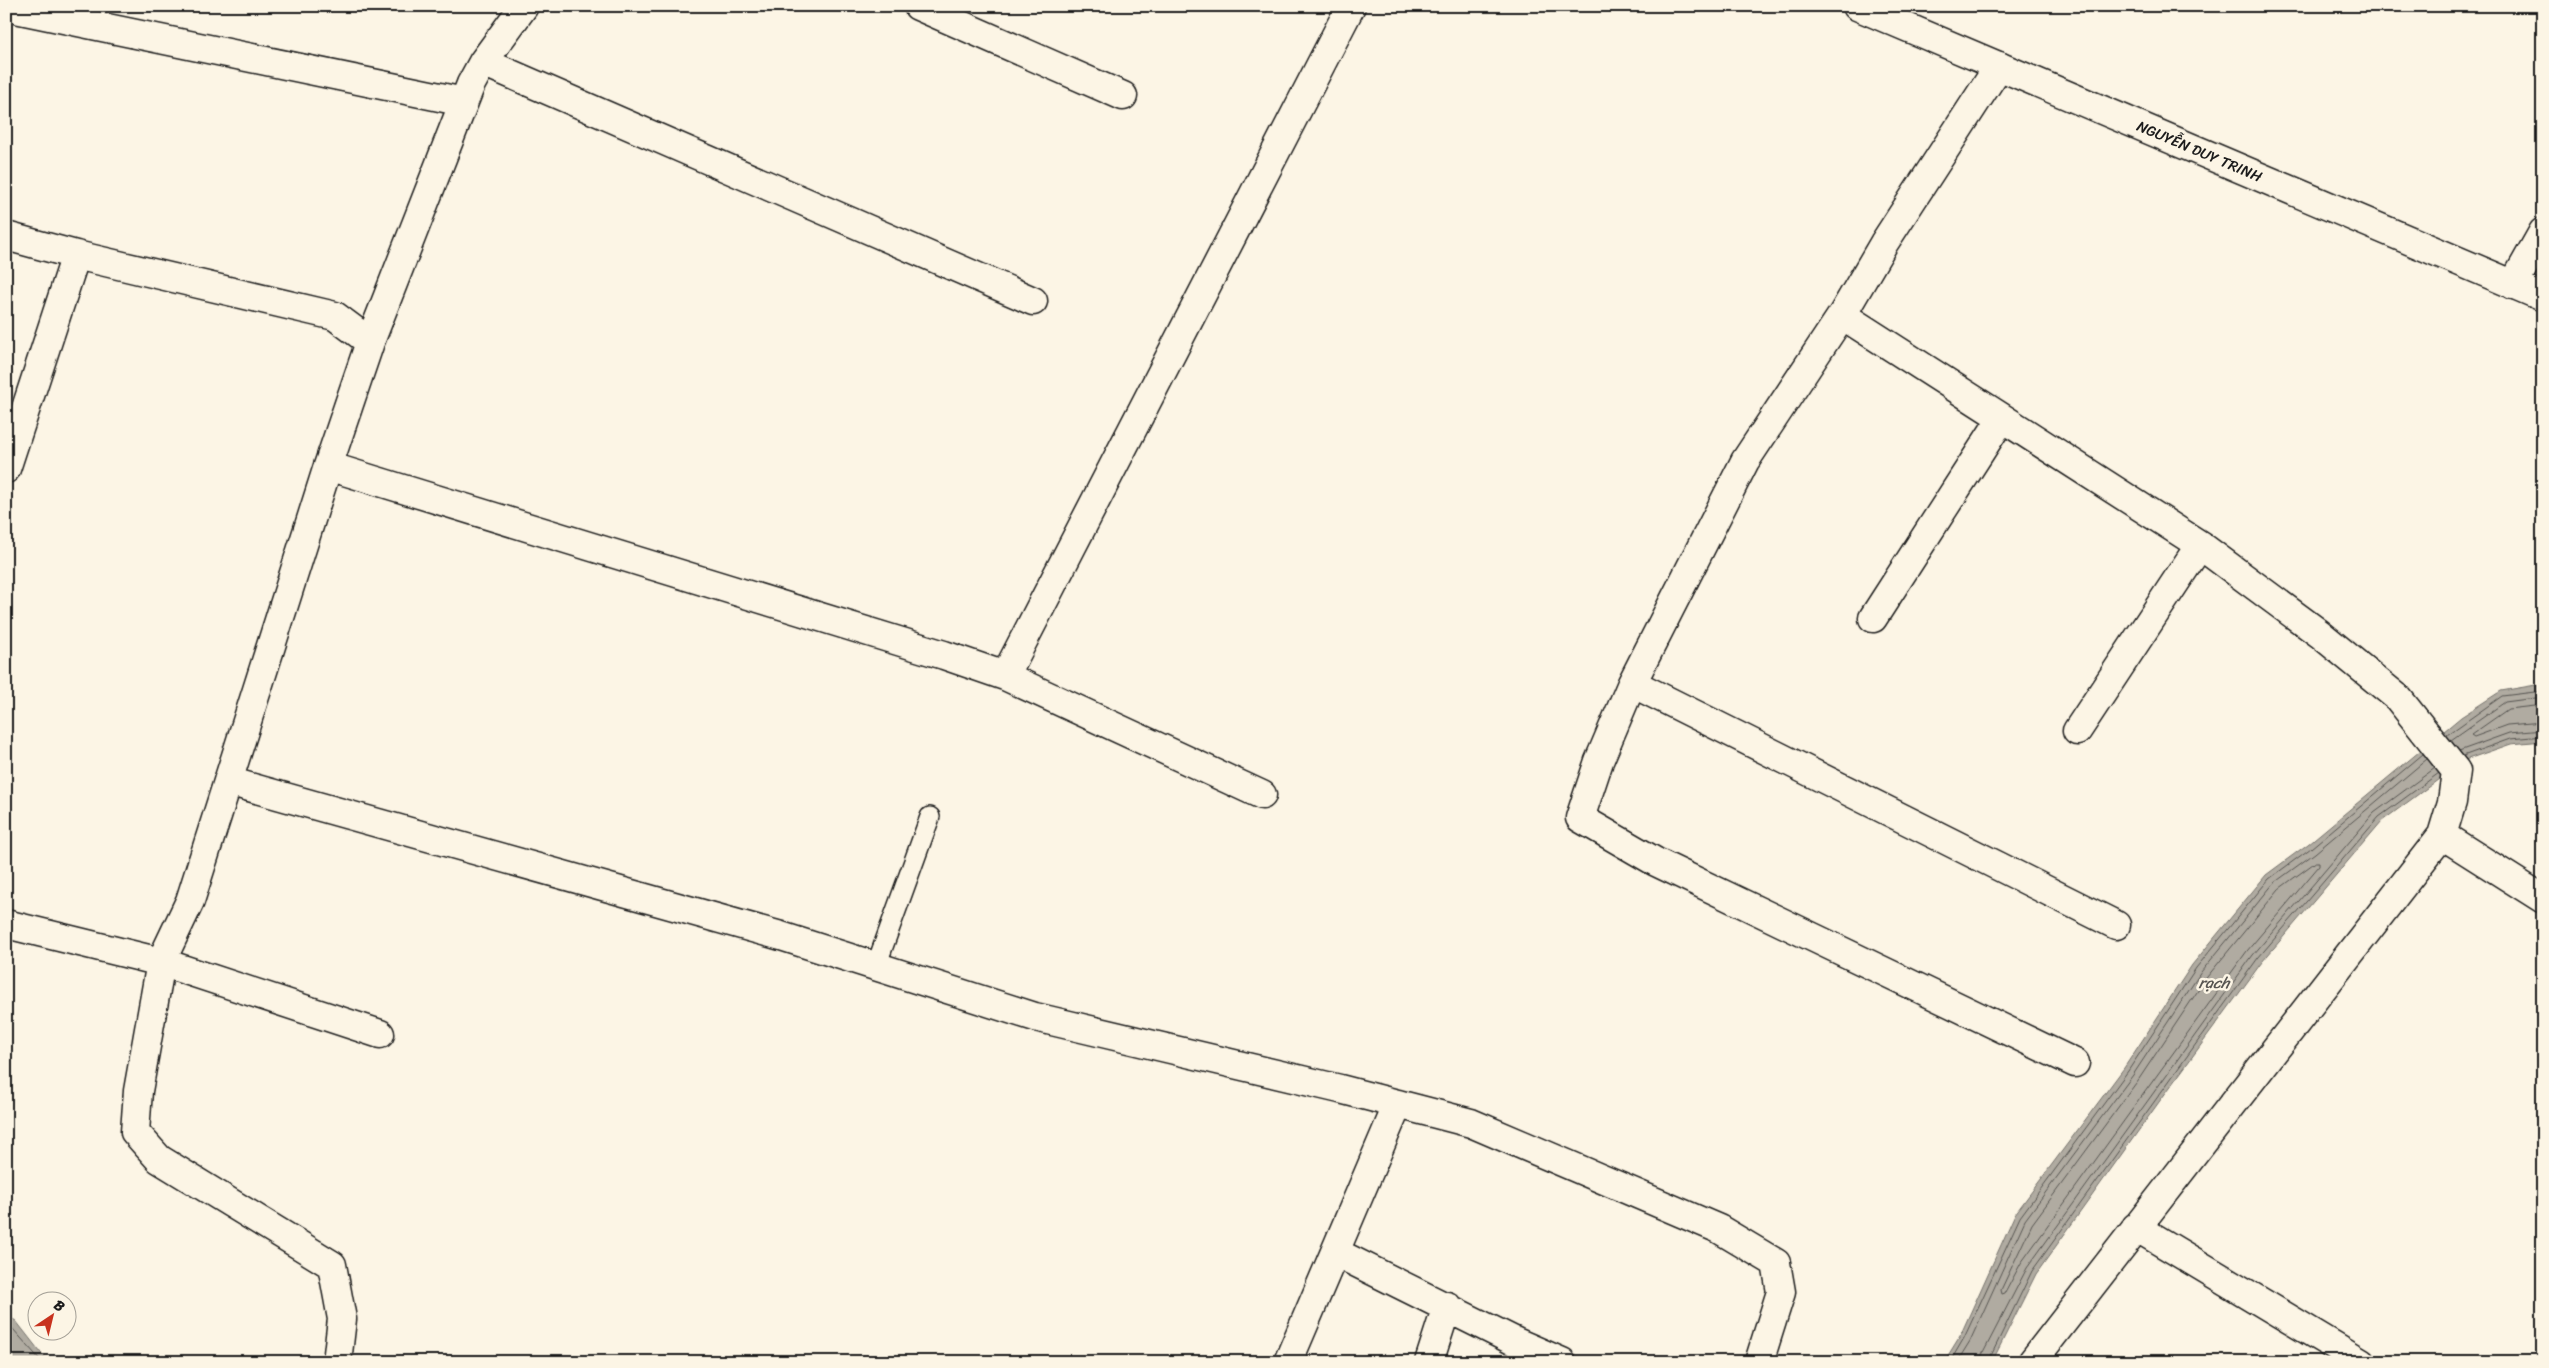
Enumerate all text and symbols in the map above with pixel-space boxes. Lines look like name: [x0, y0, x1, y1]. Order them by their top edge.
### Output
street label: NGUYỄN DUY TRINH: [2133, 113, 2267, 190]
water label: rạch: [2199, 968, 2231, 997]
north arrow: [28, 1290, 78, 1340]
text: B: [48, 1293, 70, 1319]

